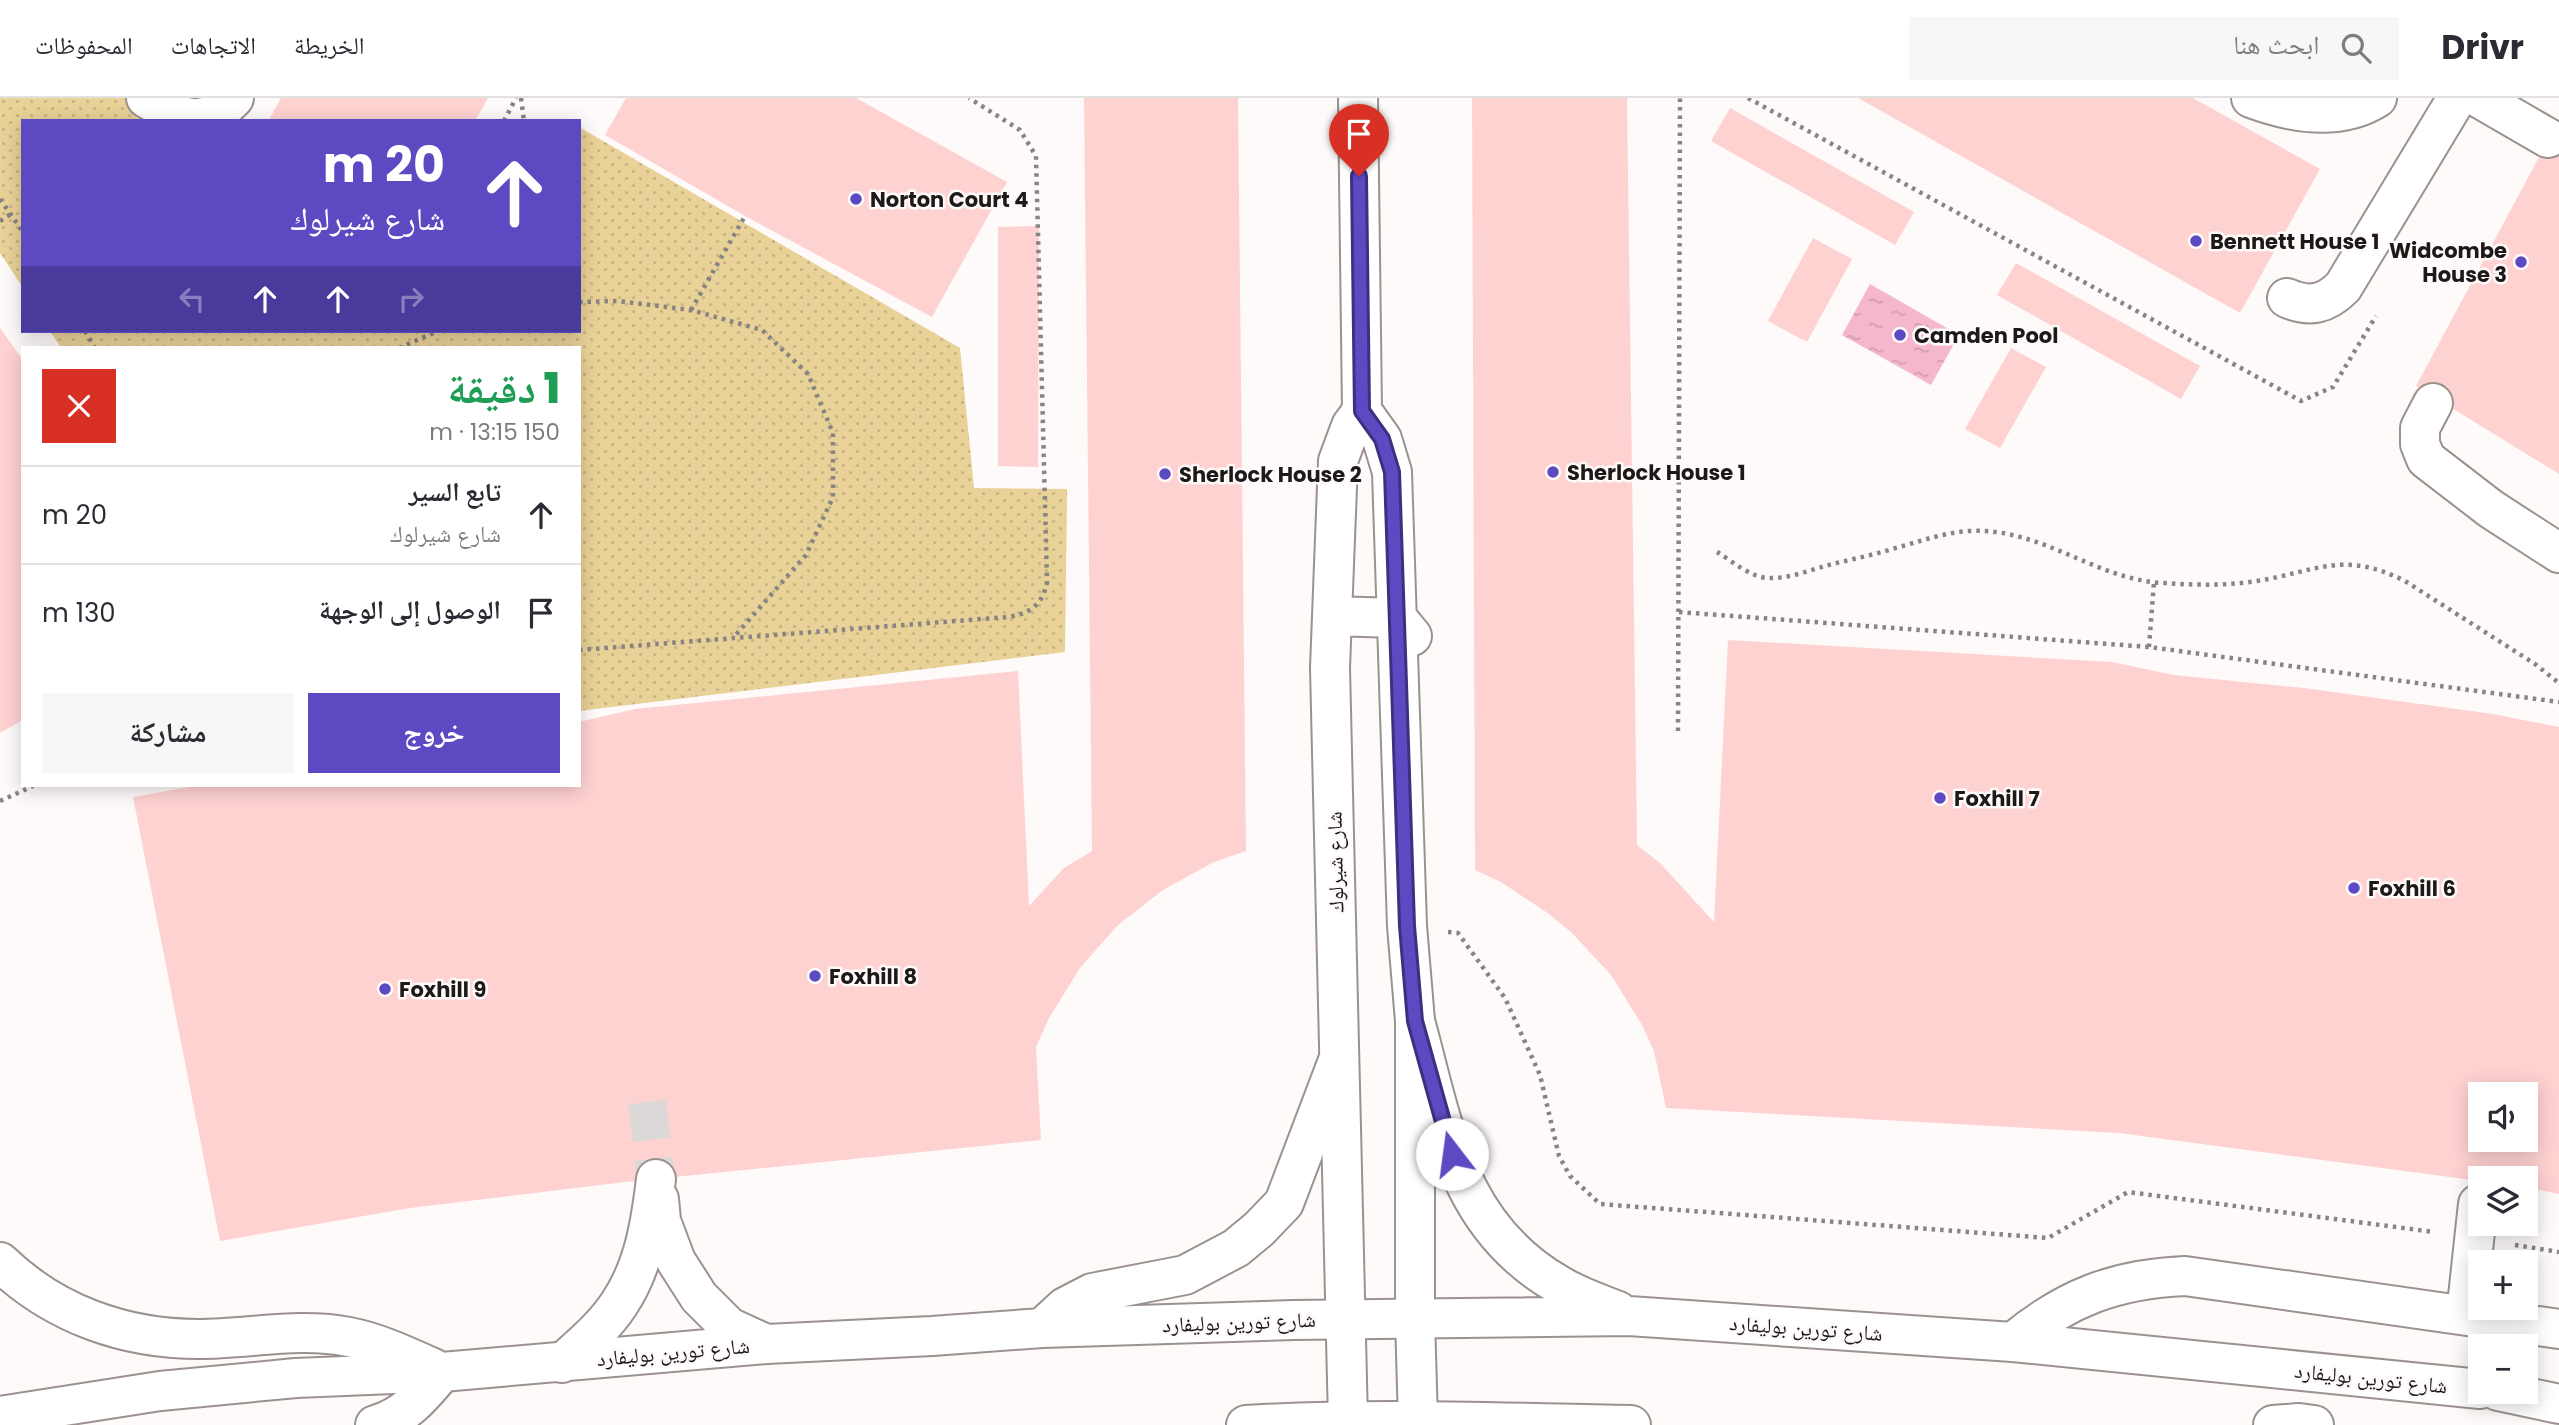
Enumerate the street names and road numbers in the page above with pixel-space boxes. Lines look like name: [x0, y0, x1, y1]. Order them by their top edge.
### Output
street label: شارع شيرلوك: [1320, 811, 1350, 913]
street label: شارع تورين بوليفارد: [1162, 1305, 1316, 1339]
street label: شارع تورين بوليفارد: [1728, 1308, 1884, 1348]
street label: شارع تورين بوليفارد: [595, 1331, 751, 1373]
street label: شارع تورين بوليفارد: [2293, 1356, 2449, 1400]

